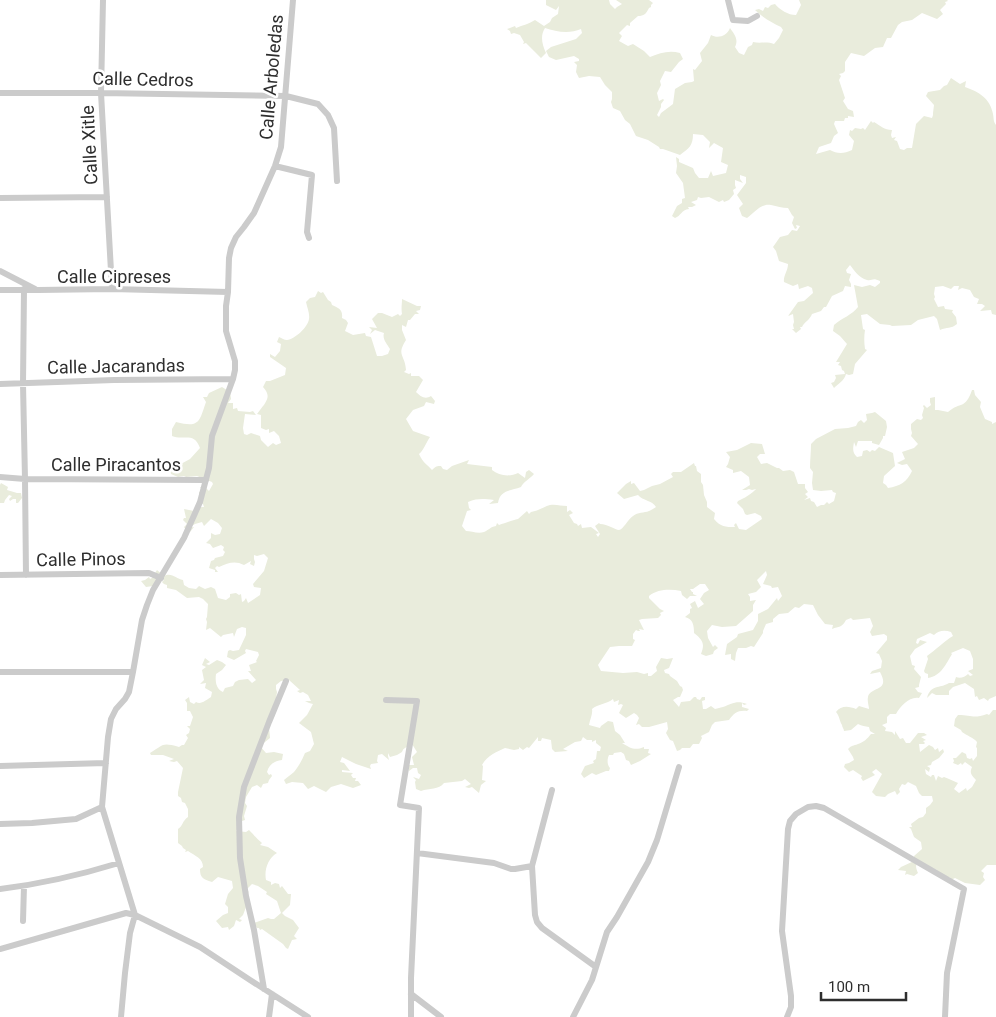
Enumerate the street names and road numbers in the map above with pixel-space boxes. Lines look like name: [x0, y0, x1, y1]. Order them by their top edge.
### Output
street label: Calle Arboledas: [255, 14, 287, 140]
street label: Calle Cedros: [92, 68, 194, 90]
street label: Calle Xitle: [76, 105, 102, 185]
street label: Calle Cipreses: [57, 266, 171, 287]
street label: Calle Jacarandas: [47, 354, 185, 378]
street label: Calle Piracantos: [51, 454, 181, 475]
street label: Calle Pinos: [36, 548, 126, 570]

